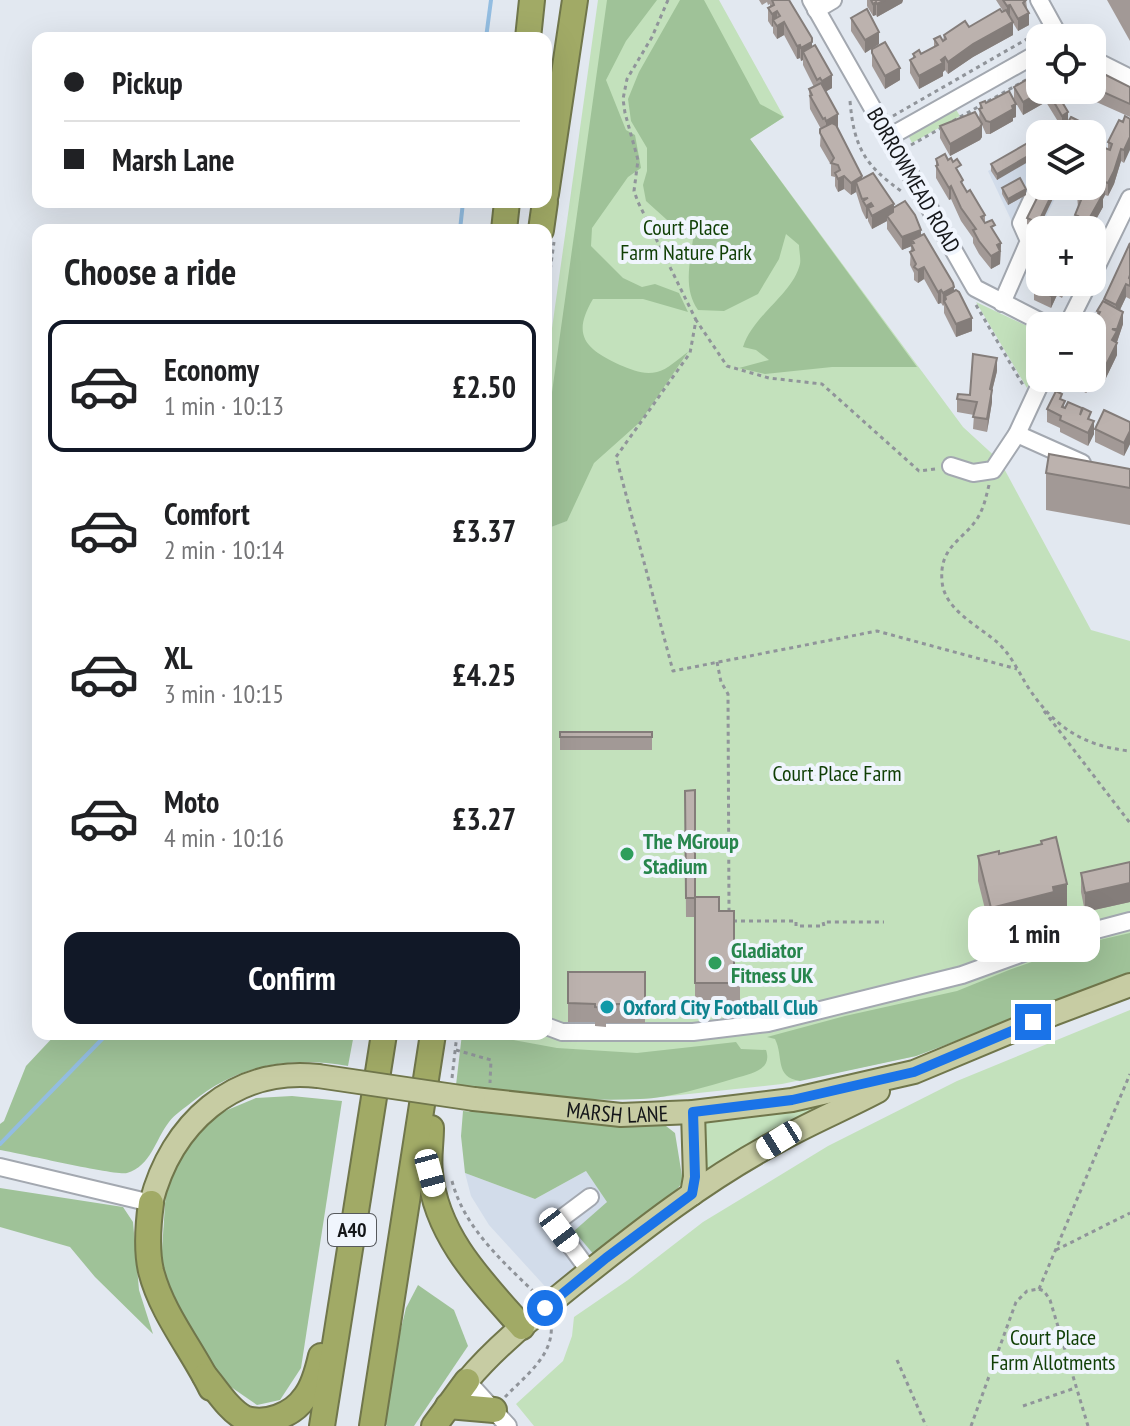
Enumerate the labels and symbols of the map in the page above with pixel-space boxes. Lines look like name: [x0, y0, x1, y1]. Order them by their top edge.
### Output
street label: BORROWMEAD ROAD: [861, 102, 967, 258]
park label: Court Place Farm Nature Park: [620, 213, 752, 266]
park label: Court Place Farm: [772, 759, 902, 787]
place label: The MGroup Stadium: [643, 827, 739, 880]
marker: The MGroup Stadium: [618, 845, 636, 863]
callout: 1 min: [967, 906, 1099, 962]
place label: Gladiator Fitness UK: [731, 936, 814, 989]
marker: Gladiator Fitness UK: [706, 954, 724, 972]
place label: Oxford City Football Club: [623, 993, 818, 1021]
marker: Oxford City Football Club: [598, 998, 616, 1016]
route end: [1015, 1004, 1051, 1040]
street label: MARSH LANE: [565, 1095, 669, 1129]
car: [752, 1117, 806, 1163]
car: [412, 1147, 448, 1199]
car: [535, 1204, 583, 1256]
road number: A40: [328, 1214, 376, 1246]
route start: [527, 1290, 563, 1326]
park label: Court Place Farm Allotments: [990, 1323, 1116, 1376]

